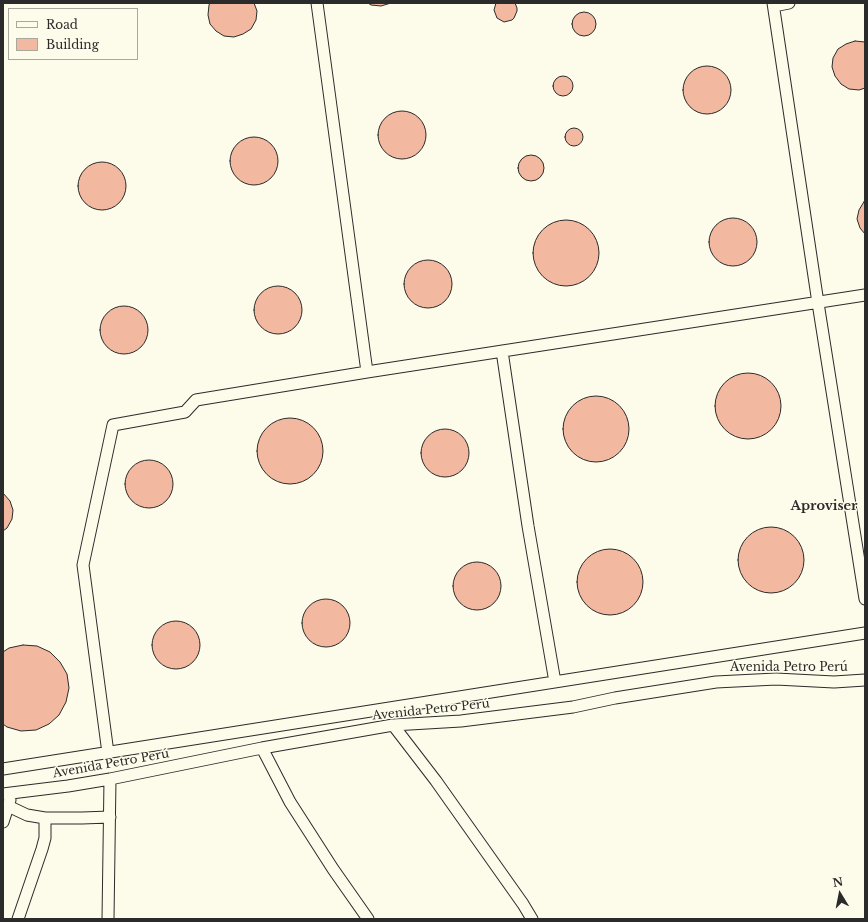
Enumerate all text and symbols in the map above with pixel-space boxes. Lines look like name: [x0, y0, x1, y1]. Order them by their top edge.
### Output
legend: [8, 8, 138, 60]
text: Road: [46, 17, 78, 32]
text: Building: [46, 37, 99, 52]
district label: Aproviser: [790, 498, 858, 514]
street label: Avenida Petro Perú: [730, 661, 848, 675]
street label: Avenida Petro Perú: [372, 697, 490, 723]
street label: Avenida Petro Perú: [52, 747, 170, 781]
north arrow: [820, 874, 860, 914]
text: N: [832, 874, 844, 890]

